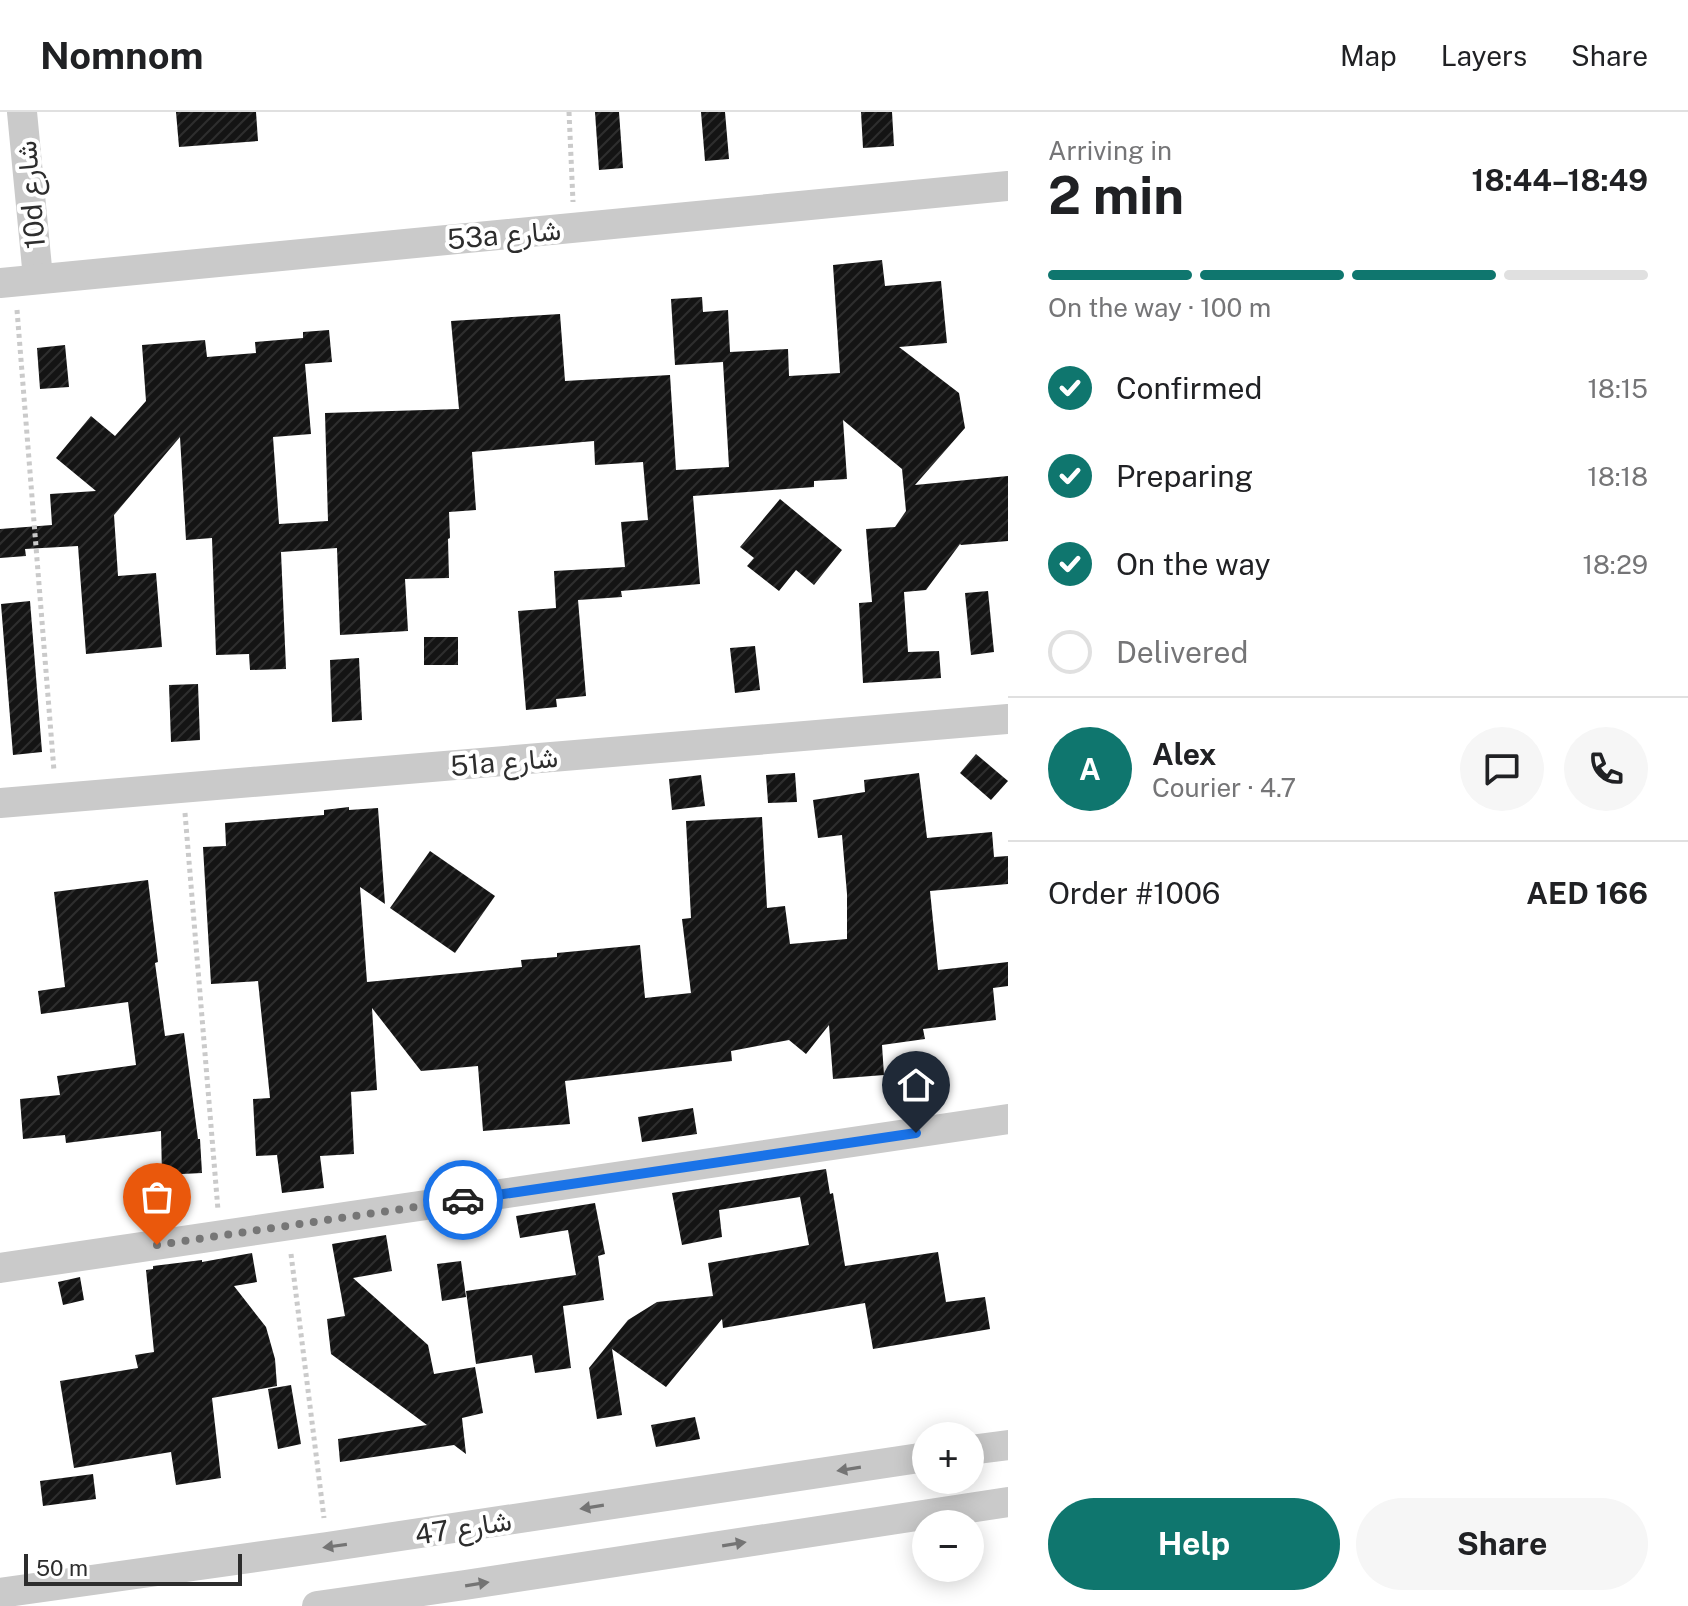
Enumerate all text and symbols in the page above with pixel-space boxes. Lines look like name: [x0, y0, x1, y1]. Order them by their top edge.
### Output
text: Nomnom: [40, 33, 204, 78]
text: Map: [1340, 39, 1397, 72]
text: Layers: [1441, 39, 1527, 72]
text: Share: [1571, 39, 1648, 72]
text: Arriving in: [1048, 135, 1172, 166]
street label: 10d شارع: [9, 139, 54, 250]
text: 18:44–18:49: [1472, 162, 1648, 198]
text: 2 min: [1048, 165, 1184, 226]
street label: 53a شارع: [446, 213, 563, 258]
text: On the way · 100 m: [1048, 292, 1271, 323]
icon: check: [1048, 366, 1092, 410]
text: Confirmed: [1116, 370, 1262, 406]
text: 18:15: [1587, 373, 1648, 404]
icon: check: [1048, 454, 1092, 498]
text: Preparing: [1116, 458, 1253, 494]
text: 18:18: [1587, 461, 1648, 492]
icon: check: [1048, 542, 1092, 586]
text: On the way: [1116, 546, 1270, 582]
text: 18:29: [1582, 549, 1648, 580]
text: Delivered: [1116, 634, 1248, 670]
button: chat: [1460, 727, 1544, 811]
button: phone: [1564, 727, 1648, 811]
text: Alex: [1152, 736, 1216, 772]
street label: 51a شارع: [449, 740, 559, 785]
text: A: [1079, 751, 1101, 787]
text: Courier · 4.7: [1152, 772, 1296, 803]
text: Order #1006: [1048, 875, 1221, 911]
text: AED 166: [1526, 875, 1648, 911]
pin: [882, 1051, 950, 1133]
icon: home: [894, 1063, 938, 1107]
courier: [423, 1160, 503, 1240]
pin: [123, 1163, 191, 1245]
icon: bag: [135, 1175, 179, 1219]
icon: car: [441, 1178, 485, 1222]
map controls: [912, 1422, 984, 1582]
button: +: [912, 1422, 984, 1494]
one-way arrow: [836, 1463, 861, 1476]
button: Help: [1048, 1498, 1340, 1590]
button: Share: [1356, 1498, 1648, 1590]
one-way arrow: [579, 1501, 604, 1514]
street label: شارع 47: [412, 1503, 514, 1554]
button: −: [912, 1510, 984, 1582]
one-way arrow: [722, 1537, 747, 1550]
one-way arrow: [322, 1540, 347, 1553]
scale bar: [24, 1550, 242, 1586]
text: 50 m: [36, 1555, 88, 1581]
one-way arrow: [465, 1577, 490, 1590]

